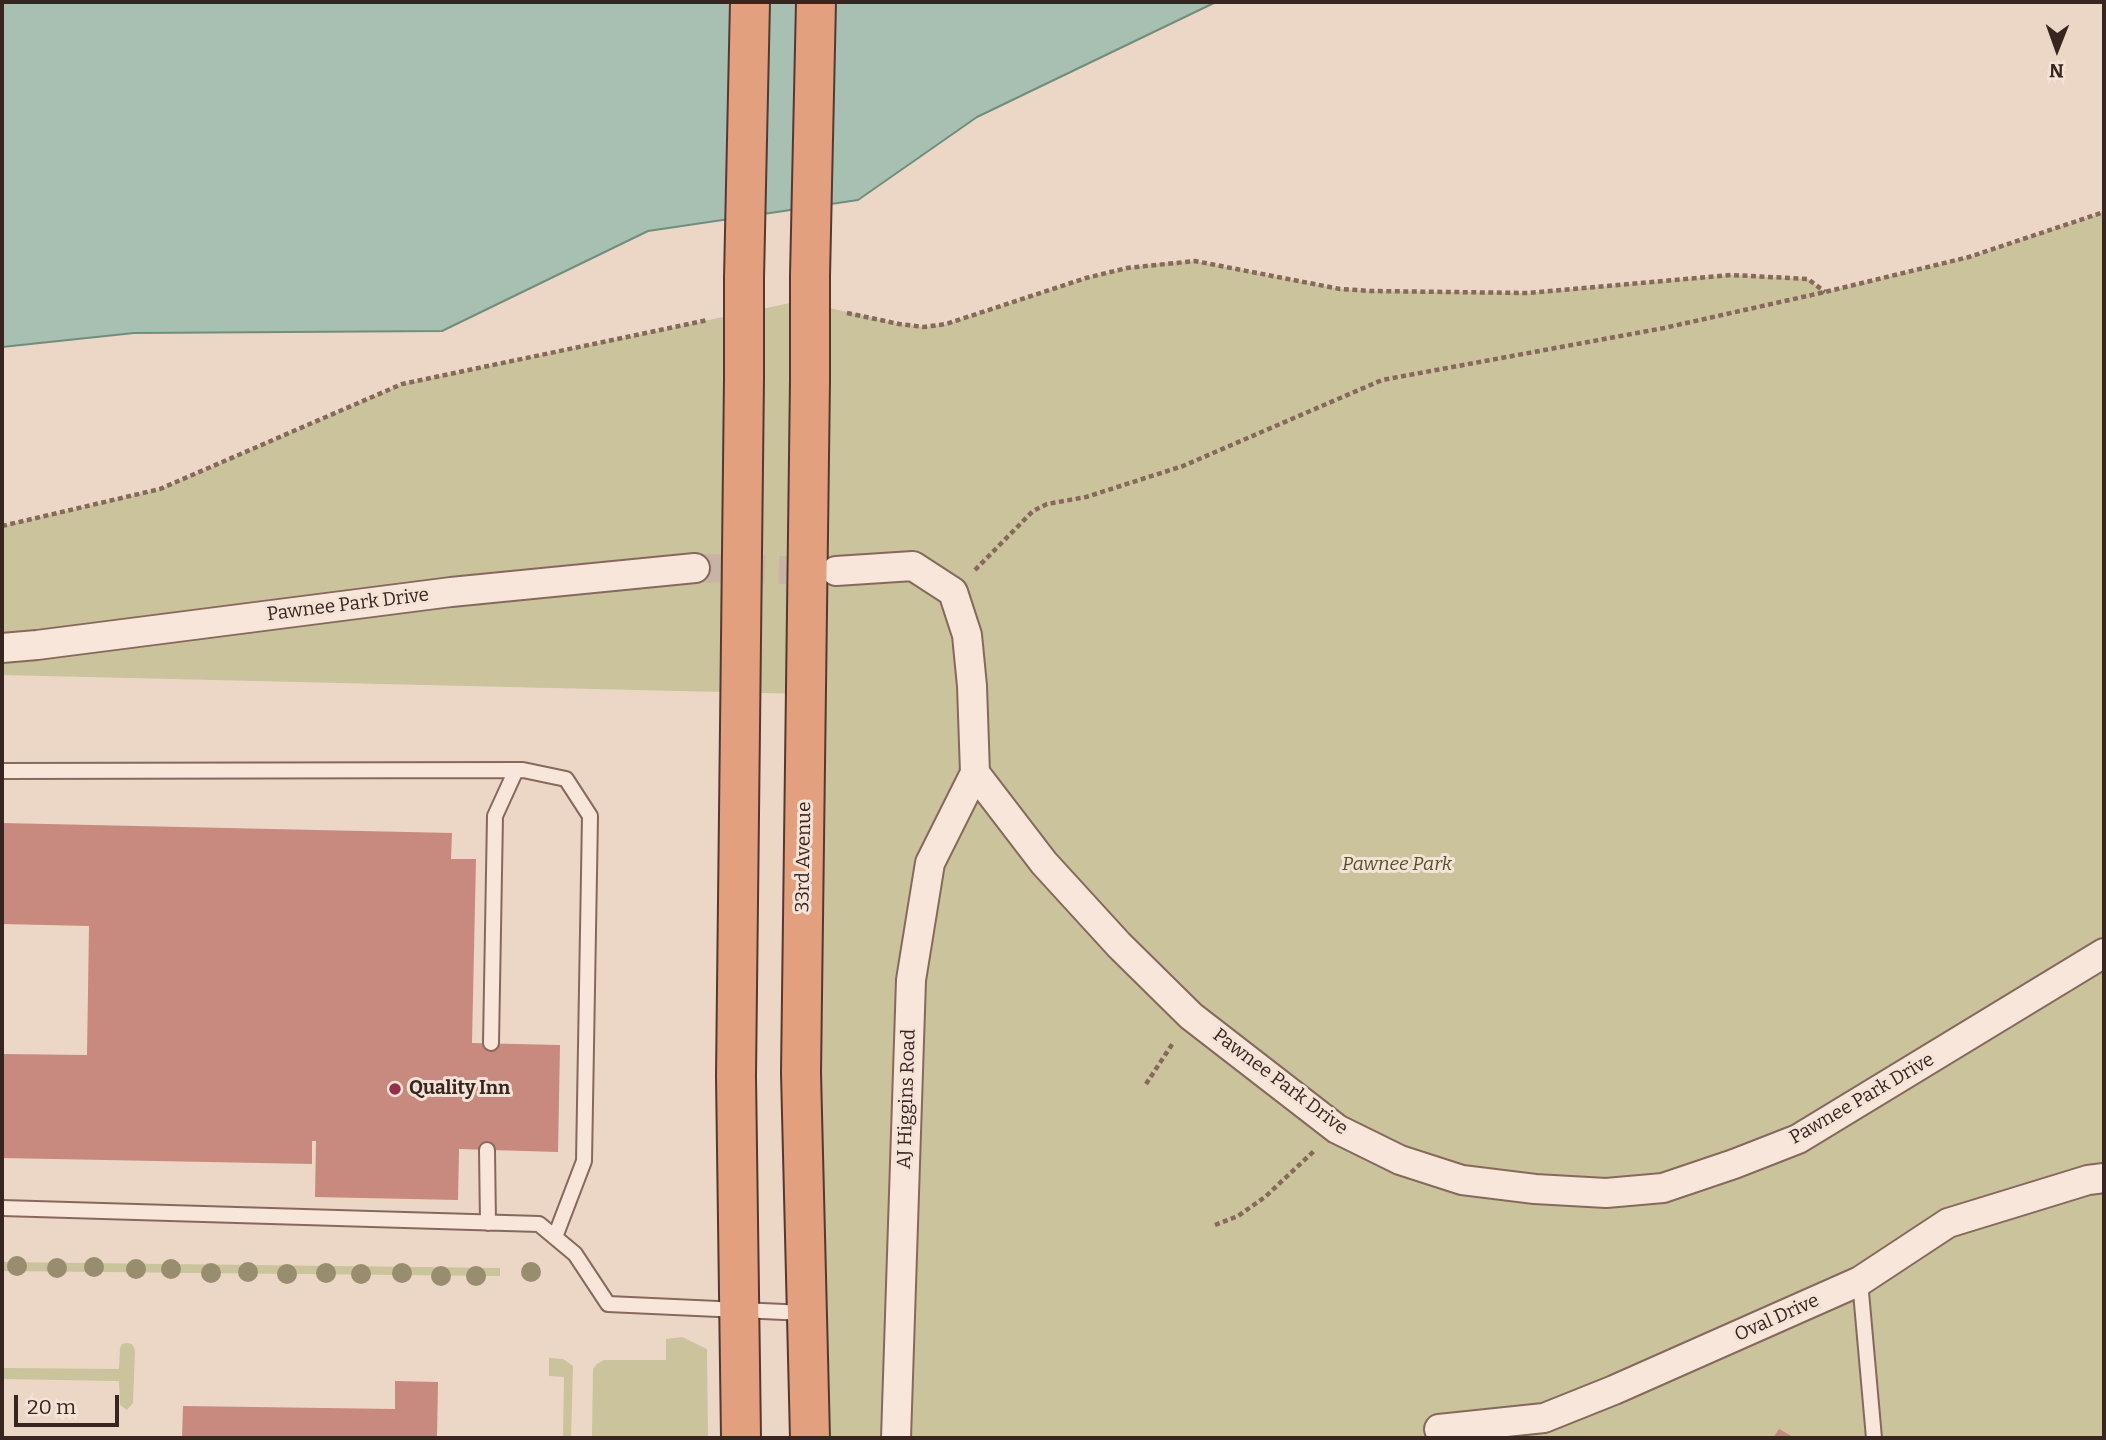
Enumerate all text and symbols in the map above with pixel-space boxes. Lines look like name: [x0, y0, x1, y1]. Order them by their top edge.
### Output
north arrow: [2022, 14, 2092, 84]
text: N: [2049, 59, 2064, 82]
street label: Pawnee Park Drive: [266, 584, 430, 626]
street label: 33rd Avenue: [792, 801, 816, 913]
park label: Pawnee Park: [1342, 854, 1452, 876]
street label: Pawnee Park Drive: [1208, 1024, 1352, 1140]
street label: AJ Higgins Road: [893, 1028, 921, 1170]
street label: Pawnee Park Drive: [1786, 1048, 1938, 1150]
place label: Quality Inn: [409, 1078, 510, 1100]
marker: Quality Inn: [387, 1081, 403, 1097]
street label: Oval Drive: [1731, 1289, 1823, 1347]
scale bar: [18, 1380, 122, 1424]
text: 20 m: [27, 1394, 76, 1420]

